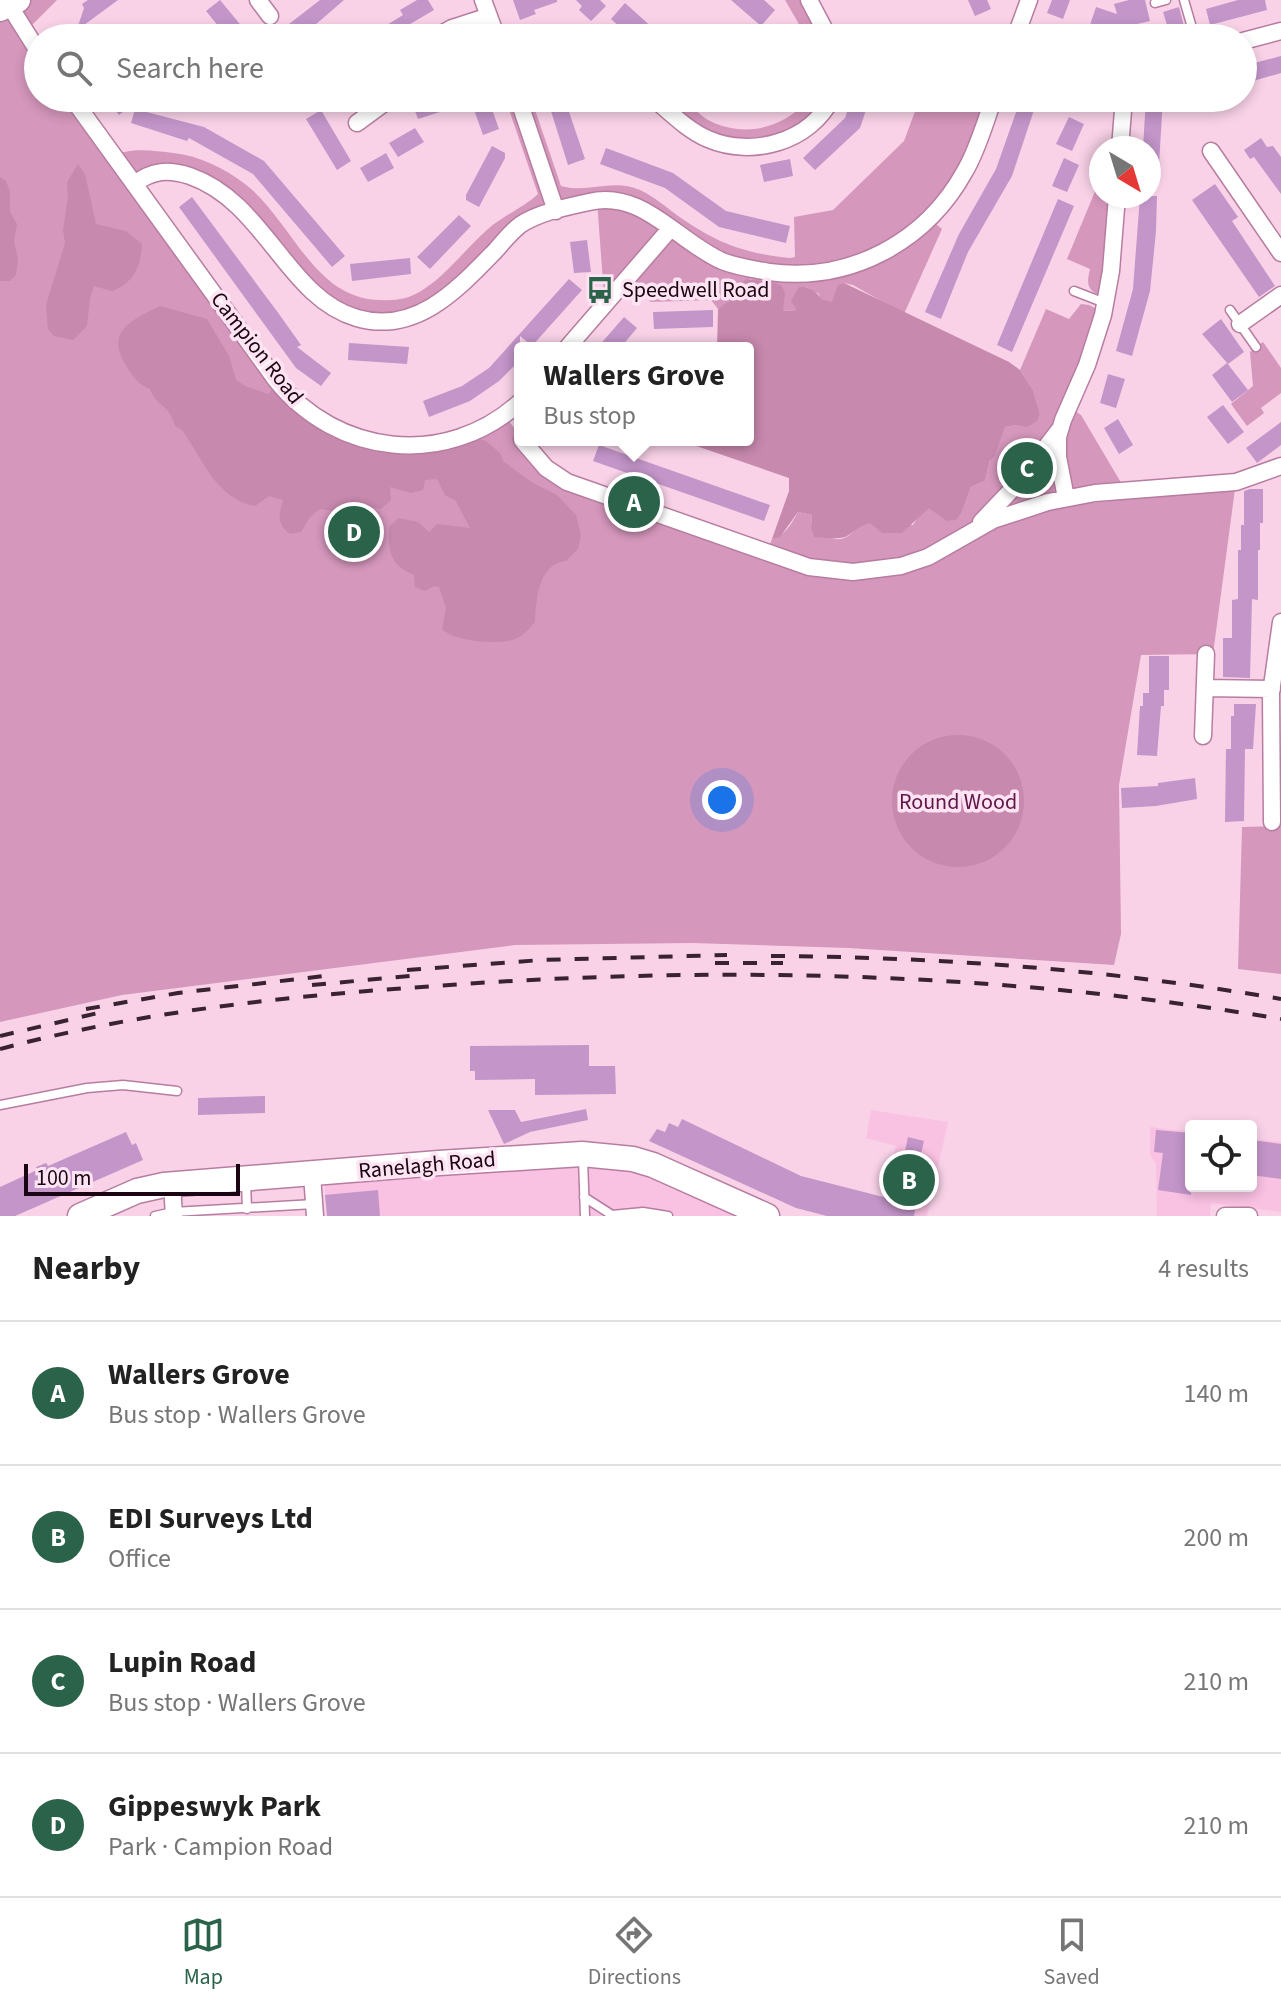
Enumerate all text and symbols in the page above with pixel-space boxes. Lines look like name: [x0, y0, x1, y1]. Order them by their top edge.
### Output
search box: [24, 24, 1257, 112]
icon: search: [52, 46, 96, 90]
text: Search here: [116, 47, 264, 90]
north arrow: [1089, 136, 1161, 208]
place label: Speedwell Road: [622, 274, 769, 306]
bus stop icon: Speedwell Road: [585, 275, 615, 305]
street label: Campion Road: [203, 285, 311, 411]
popup: [514, 342, 754, 446]
text: Wallers Grove: [543, 354, 725, 397]
text: Bus stop: [543, 397, 636, 434]
pin: C: [1001, 438, 1053, 498]
pin: A: [608, 472, 660, 532]
pin: D: [328, 502, 380, 562]
your location: [702, 780, 742, 820]
park label: Round Wood: [899, 786, 1017, 818]
map controls: [1185, 1120, 1257, 1192]
button: locate: [1185, 1120, 1257, 1192]
street label: Ranelagh Road: [357, 1143, 497, 1187]
pin: B: [883, 1150, 935, 1210]
scale bar: [24, 1160, 240, 1196]
text: 100 m: [36, 1162, 91, 1194]
text: Nearby: [32, 1244, 140, 1293]
text: 4 results: [1158, 1250, 1249, 1287]
text: Wallers Grove: [108, 1353, 290, 1396]
text: A: [51, 1375, 65, 1412]
text: 140 m: [1183, 1375, 1249, 1412]
text: Bus stop · Wallers Grove: [108, 1396, 366, 1433]
text: EDI Surveys Ltd: [108, 1497, 313, 1540]
text: B: [50, 1519, 66, 1556]
text: 200 m: [1183, 1519, 1249, 1556]
text: Office: [108, 1540, 171, 1577]
text: Lupin Road: [108, 1641, 256, 1684]
text: C: [50, 1663, 66, 1700]
text: 210 m: [1183, 1663, 1249, 1700]
text: Bus stop · Wallers Grove: [108, 1684, 366, 1721]
text: Gippeswyk Park: [108, 1785, 321, 1828]
text: D: [50, 1807, 66, 1844]
text: 210 m: [1183, 1807, 1249, 1844]
text: Park · Campion Road: [108, 1828, 333, 1865]
tab: Map: [181, 1913, 225, 1993]
tab: Directions: [588, 1913, 681, 1993]
tab: Saved: [1044, 1913, 1100, 1993]

